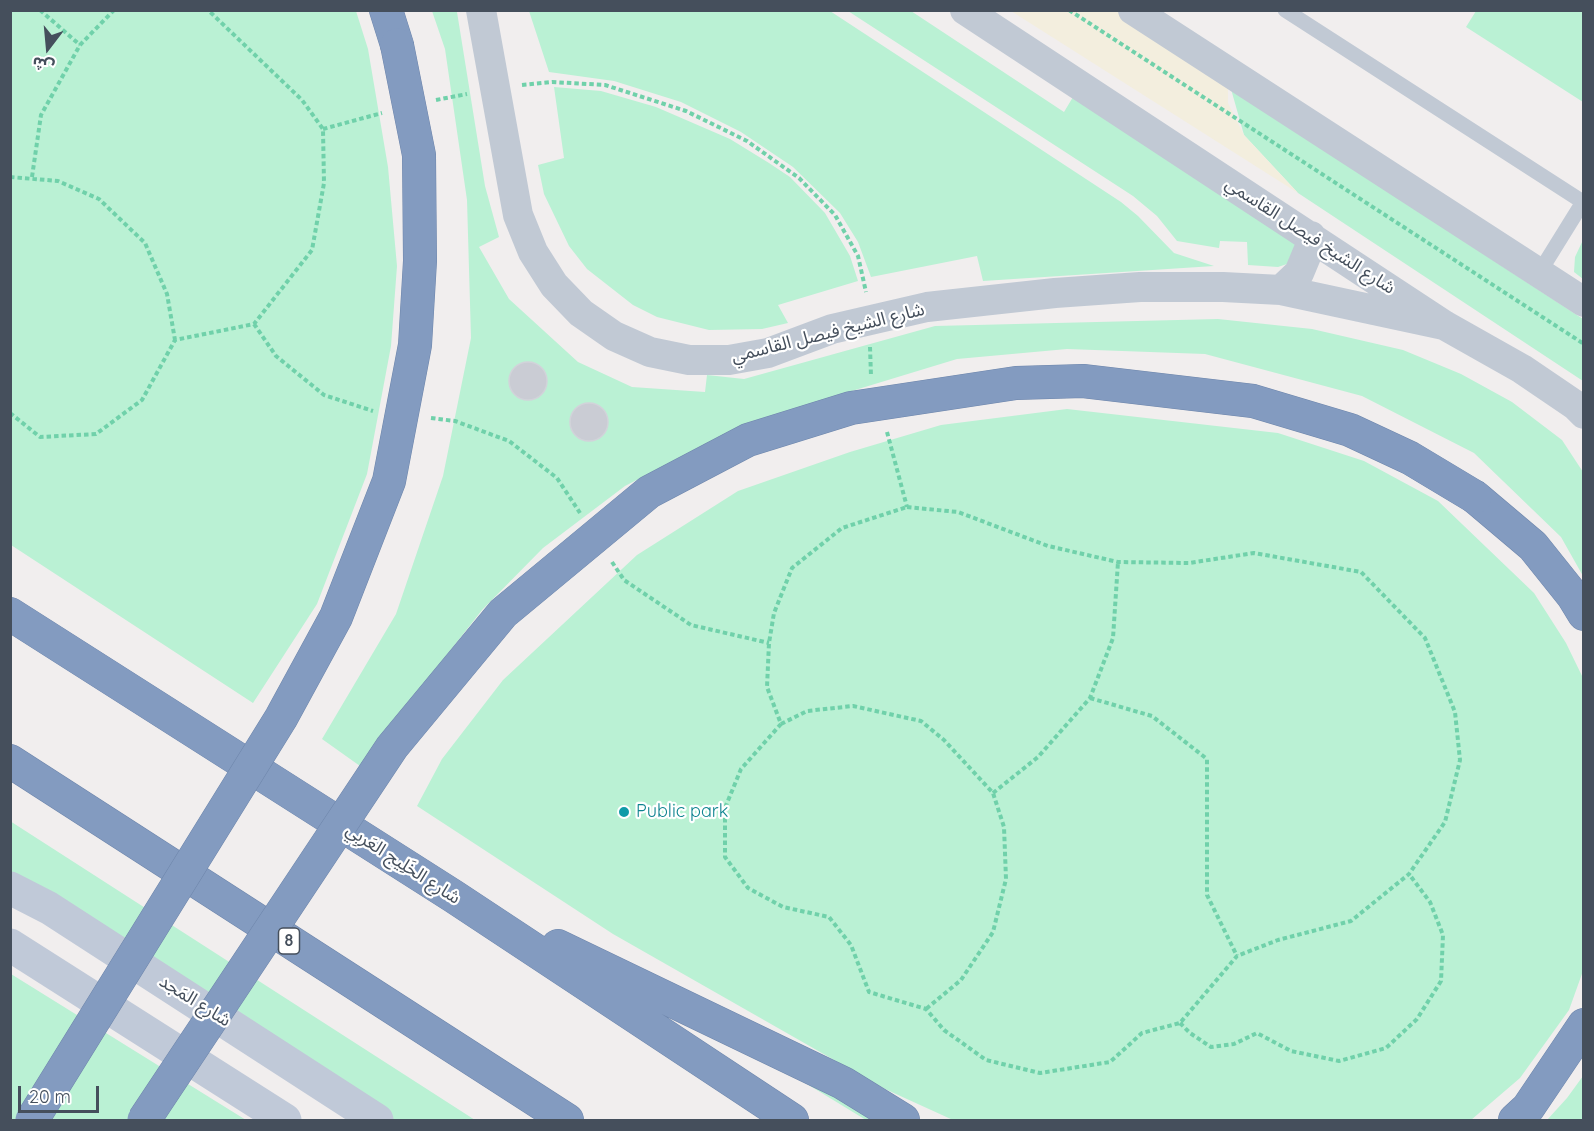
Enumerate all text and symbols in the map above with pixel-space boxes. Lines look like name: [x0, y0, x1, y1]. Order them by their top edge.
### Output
north arrow: [18, 18, 78, 78]
text: ش: [30, 53, 56, 78]
street label: شارع الشيخ فيصل القاسمي: [1221, 173, 1399, 299]
street label: شارع الشيخ فيصل القاسمي: [729, 299, 927, 367]
place label: Public park: [636, 801, 728, 823]
marker: Public park: [617, 805, 631, 819]
street label: شارع الخَلِيج العَربِي: [342, 819, 464, 909]
road number: 8: [278, 928, 300, 954]
street label: شارع المَجد: [155, 971, 235, 1031]
scale bar: [21, 1074, 102, 1112]
text: 20 m: [29, 1085, 71, 1108]

